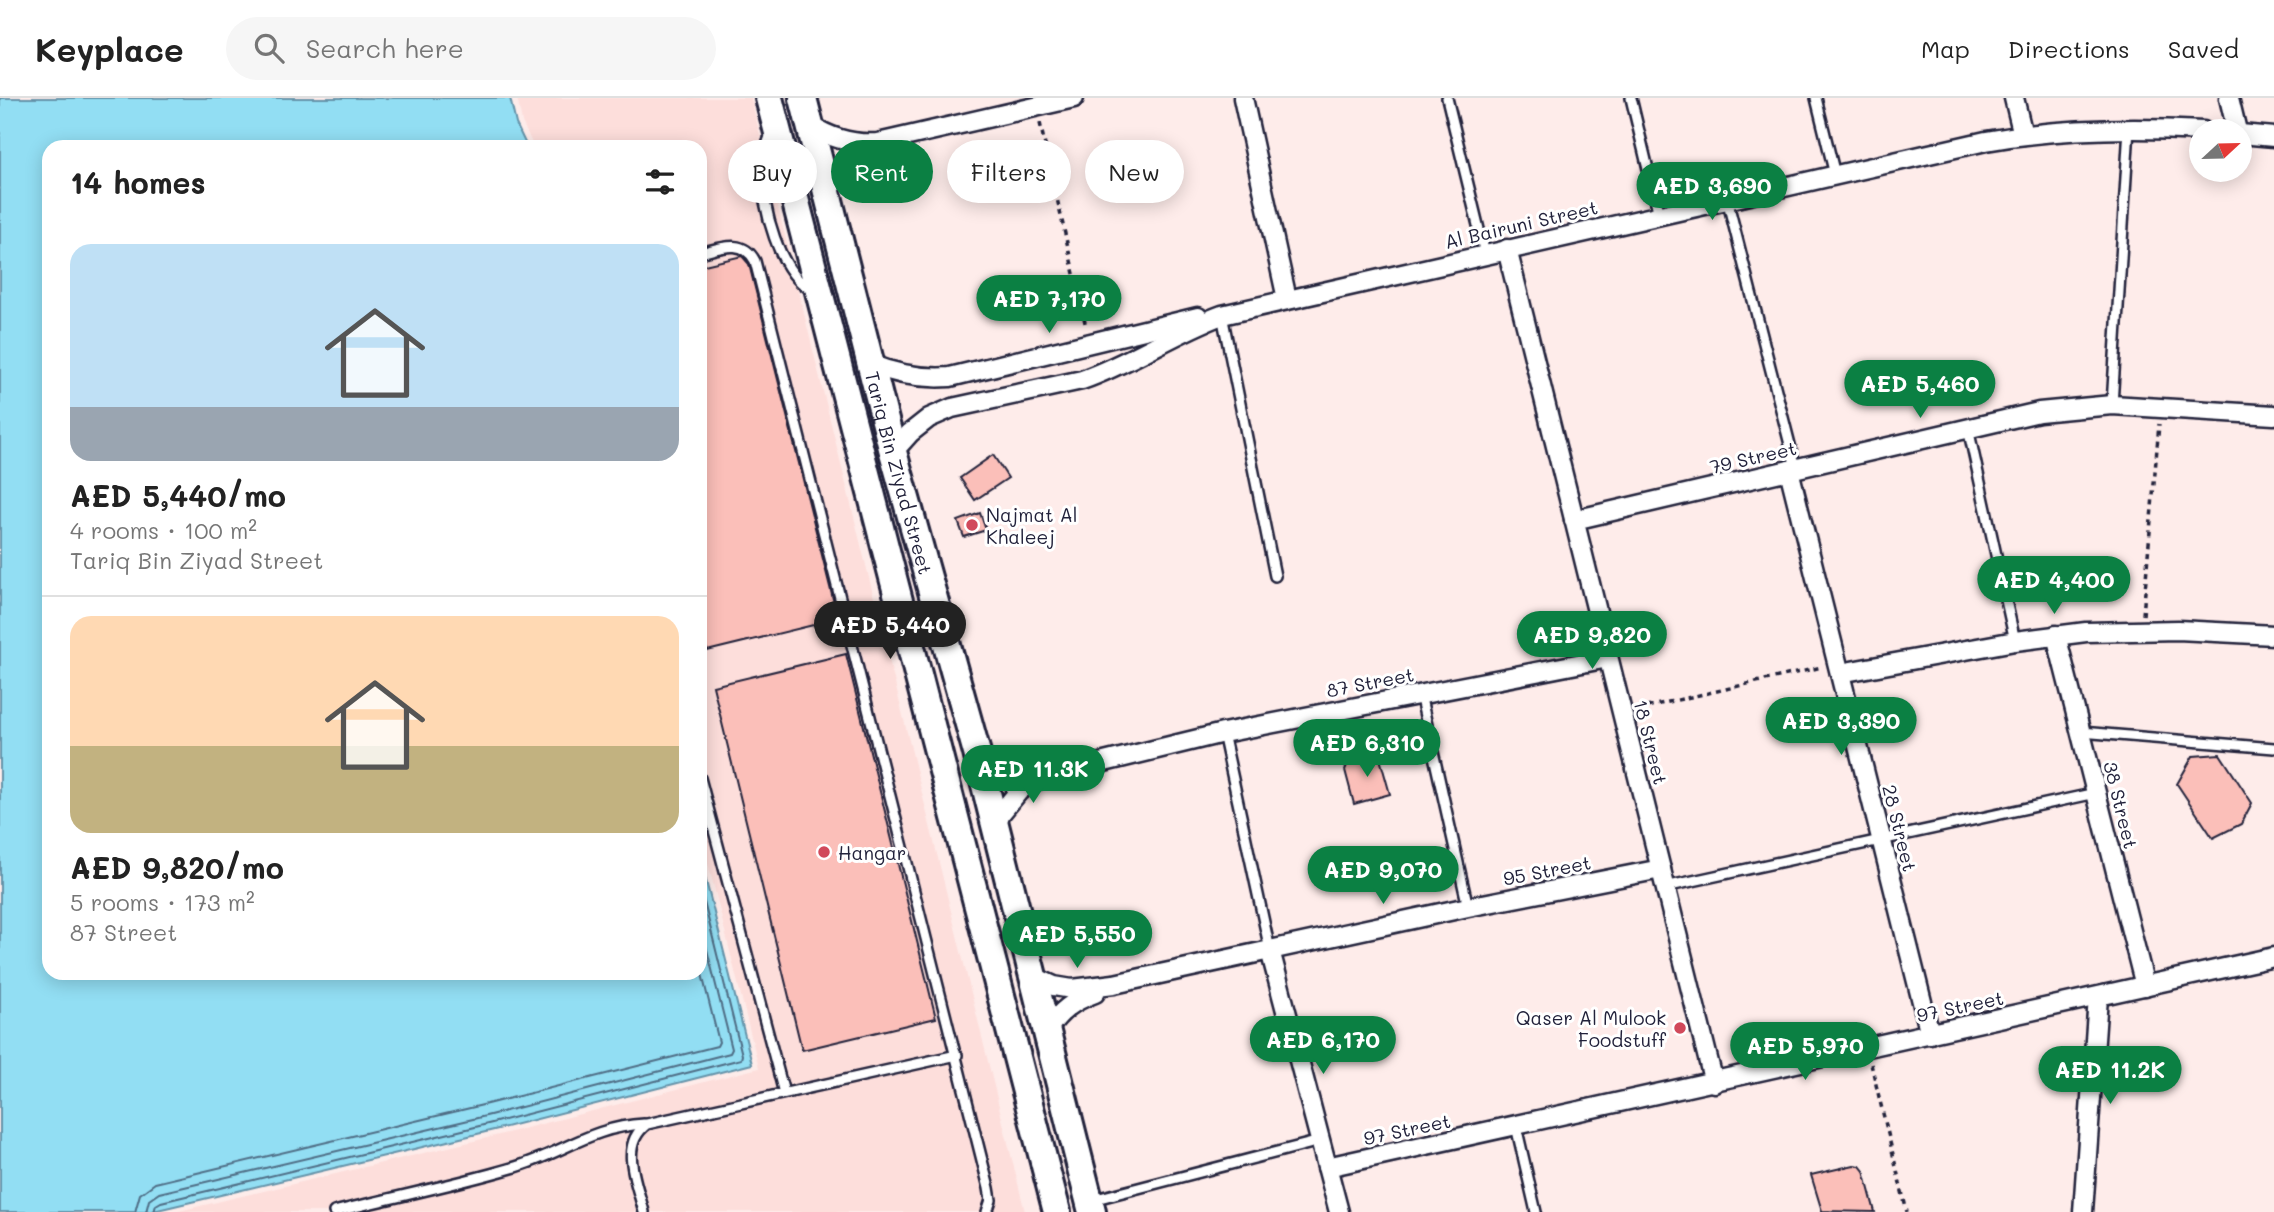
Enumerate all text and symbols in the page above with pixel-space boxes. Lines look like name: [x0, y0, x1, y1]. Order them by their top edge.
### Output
search box: [226, 17, 716, 80]
text: Keyplace: [35, 27, 184, 70]
icon: search: [250, 29, 288, 67]
text: Search here: [306, 31, 464, 65]
text: Map: [1921, 33, 1970, 64]
text: Directions: [2008, 33, 2130, 64]
text: Saved: [2168, 33, 2239, 64]
north arrow: [2189, 119, 2252, 182]
map controls: [2189, 119, 2252, 182]
chip: Buy: [728, 140, 817, 203]
chip: Rent: [831, 140, 933, 203]
chip: Filters: [947, 140, 1071, 203]
chip: New: [1085, 140, 1184, 203]
text: 14 homes: [70, 162, 206, 202]
pin: AED 3,690: [1632, 162, 1792, 222]
icon: filters: [641, 163, 679, 201]
text: AED 3,690: [1653, 170, 1771, 200]
street label: Al Bairuni Street: [1442, 194, 1600, 254]
pin: AED 7,170: [969, 275, 1129, 335]
text: AED 7,170: [992, 283, 1106, 313]
icon: home: [312, 290, 438, 416]
pin: AED 5,460: [1840, 360, 2000, 420]
text: AED 5,460: [1860, 368, 1980, 398]
street label: Tariq Bin Ziyad Street: [860, 369, 939, 577]
street label: 79 Street: [1707, 435, 1799, 479]
text: AED 5,440/mo: [70, 475, 286, 515]
place label: Najmat Al Khaleej: [986, 502, 1078, 549]
text: 4 rooms · 100 m²: [70, 515, 257, 545]
marker: Najmat Al Khaleej: [964, 517, 980, 533]
text: Tariq Bin Ziyad Street: [70, 545, 323, 575]
pin: AED 4,400: [1974, 556, 2134, 616]
text: AED 4,400: [1993, 564, 2115, 594]
pin: AED 5,440: [810, 602, 970, 661]
text: AED 5,440: [830, 609, 950, 639]
pin: AED 9,820: [1512, 612, 1672, 671]
text: AED 9,820: [1533, 619, 1651, 649]
street label: 87 Street: [1324, 661, 1416, 703]
icon: home: [312, 662, 438, 788]
street label: 18 Street: [1628, 697, 1674, 787]
pin: AED 3,390: [1761, 698, 1921, 757]
text: AED 3,390: [1782, 705, 1900, 735]
pin: AED 6,310: [1287, 720, 1447, 779]
text: AED 6,310: [1309, 727, 1425, 757]
pin: AED 11.3K: [953, 746, 1113, 805]
text: AED 11.3K: [977, 753, 1089, 783]
street label: 38 Street: [2098, 759, 2144, 851]
street label: 28 Street: [1877, 782, 1923, 874]
place label: Hangar: [838, 840, 906, 865]
marker: Hangar: [816, 844, 832, 860]
pin: AED 9,070: [1303, 846, 1463, 906]
text: AED 9,820/mo: [70, 847, 284, 887]
street label: 95 Street: [1501, 849, 1593, 891]
text: AED 9,070: [1324, 854, 1442, 884]
text: 5 rooms · 173 m²: [70, 887, 255, 917]
pin: AED 5,550: [997, 910, 1157, 970]
text: 87 Street: [70, 917, 177, 947]
text: AED 5,550: [1018, 918, 1136, 948]
street label: 97 Street: [1914, 985, 2006, 1027]
place label: Qaser Al Mulook Foodstuff: [1516, 1005, 1667, 1052]
pin: AED 6,170: [1243, 1016, 1403, 1076]
marker: Qaser Al Mulook Foodstuff: [1672, 1020, 1688, 1036]
pin: AED 5,970: [1725, 1023, 1885, 1082]
text: AED 6,170: [1266, 1024, 1380, 1054]
text: AED 5,970: [1746, 1030, 1864, 1060]
pin: AED 11.2K: [2030, 1046, 2190, 1106]
text: AED 11.2K: [2055, 1054, 2165, 1084]
street label: 97 Street: [1361, 1108, 1453, 1150]

